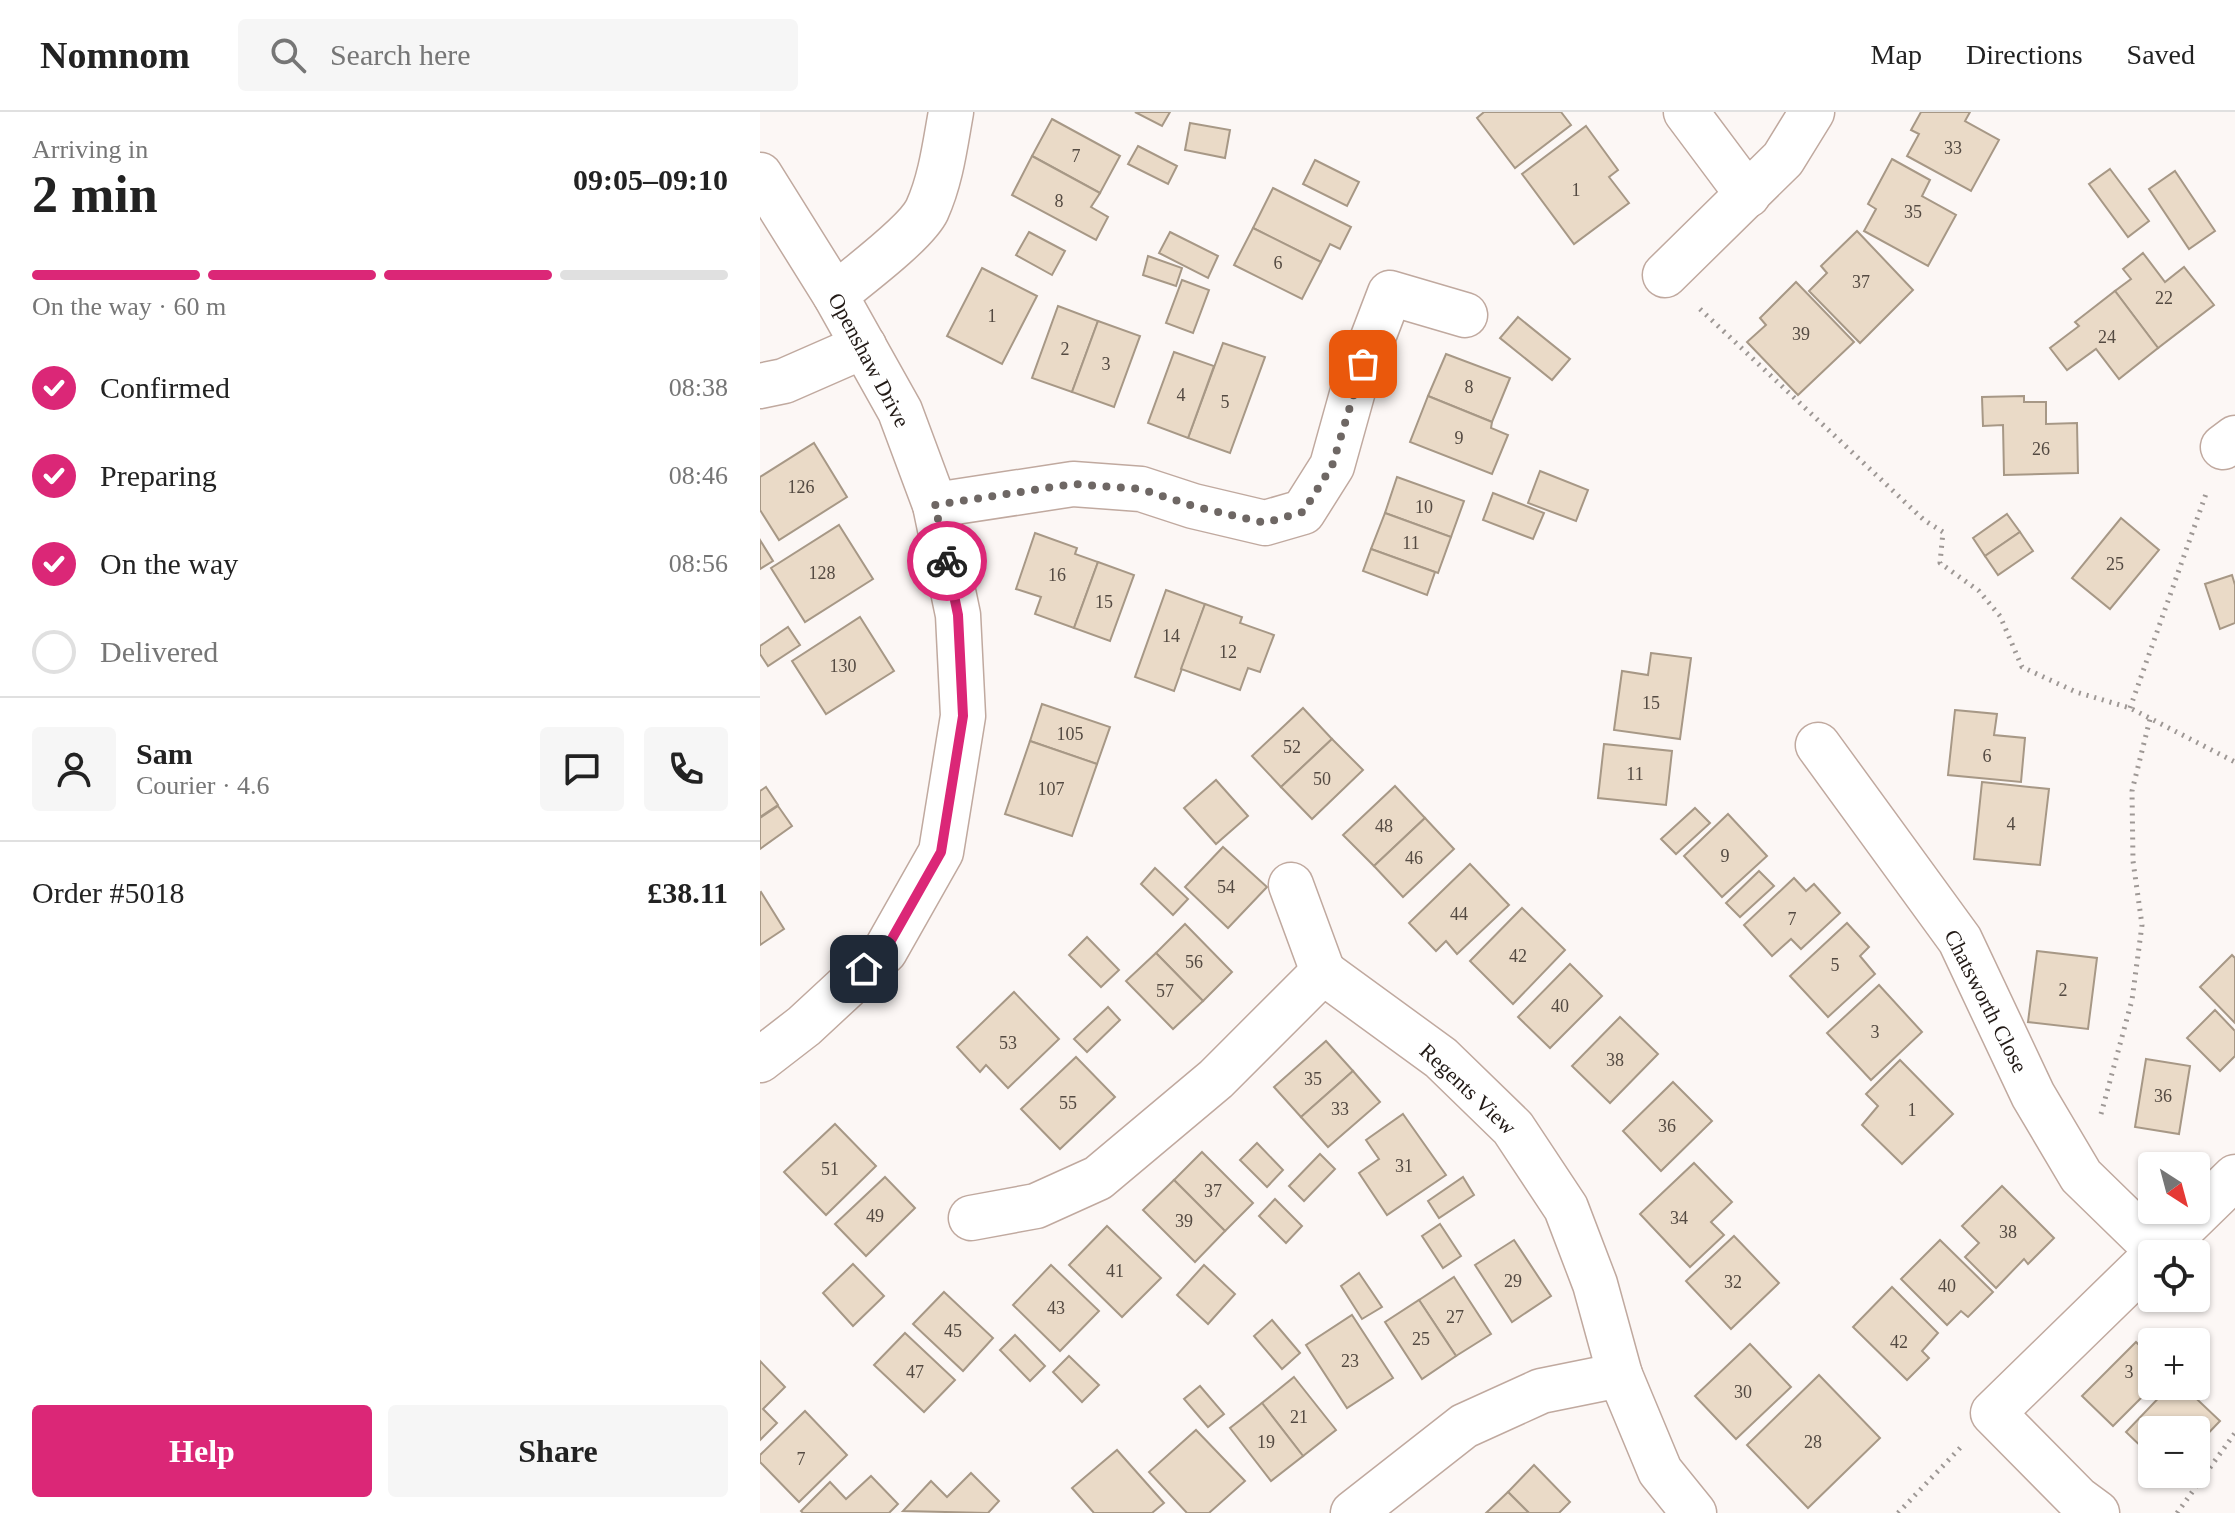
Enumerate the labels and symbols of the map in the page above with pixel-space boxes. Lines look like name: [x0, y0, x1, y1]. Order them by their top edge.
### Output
house number: 33: [1944, 138, 1962, 158]
house number: 7: [1072, 146, 1081, 166]
house number: 1: [1572, 180, 1581, 200]
house number: 8: [1055, 191, 1064, 211]
house number: 35: [1904, 202, 1922, 222]
house number: 6: [1274, 253, 1283, 273]
house number: 37: [1852, 272, 1870, 292]
house number: 22: [2155, 288, 2173, 308]
street label: Openshaw Drive: [823, 289, 915, 431]
house number: 1: [988, 306, 997, 326]
house number: 39: [1792, 324, 1810, 344]
house number: 24: [2098, 327, 2116, 347]
pin: [1329, 330, 1397, 398]
house number: 2: [1061, 339, 1070, 359]
house number: 3: [1102, 354, 1111, 374]
house number: 8: [1465, 377, 1474, 397]
house number: 4: [1177, 385, 1186, 405]
house number: 5: [1221, 392, 1230, 412]
house number: 9: [1455, 428, 1464, 448]
house number: 26: [2032, 439, 2050, 459]
house number: 126: [788, 477, 815, 497]
house number: 10: [1415, 497, 1433, 517]
courier: [907, 521, 987, 601]
house number: 11: [1402, 533, 1420, 553]
house number: 25: [2106, 554, 2124, 574]
house number: 128: [809, 563, 836, 583]
house number: 16: [1048, 565, 1066, 585]
house number: 15: [1095, 592, 1113, 612]
house number: 14: [1162, 626, 1180, 646]
house number: 12: [1219, 642, 1237, 662]
house number: 130: [830, 656, 857, 676]
house number: 15: [1642, 693, 1660, 713]
house number: 105: [1057, 724, 1084, 744]
house number: 52: [1283, 737, 1301, 757]
house number: 6: [1983, 746, 1992, 766]
house number: 11: [1626, 764, 1644, 784]
house number: 50: [1313, 769, 1331, 789]
house number: 107: [1038, 779, 1065, 799]
house number: 4: [2007, 814, 2016, 834]
house number: 48: [1375, 816, 1393, 836]
house number: 9: [1721, 846, 1730, 866]
house number: 46: [1405, 848, 1423, 868]
house number: 54: [1217, 877, 1235, 897]
house number: 44: [1450, 904, 1468, 924]
house number: 7: [1788, 909, 1797, 929]
street label: Chatsworth Close: [1939, 925, 2033, 1077]
pin: [830, 935, 898, 1003]
house number: 42: [1509, 946, 1527, 966]
house number: 56: [1185, 952, 1203, 972]
house number: 5: [1831, 955, 1840, 975]
house number: 2: [2059, 980, 2068, 1000]
house number: 57: [1156, 981, 1174, 1001]
house number: 40: [1551, 996, 1569, 1016]
house number: 3: [1871, 1022, 1880, 1042]
house number: 53: [999, 1033, 1017, 1053]
street label: Regents View: [1415, 1038, 1521, 1140]
house number: 38: [1606, 1050, 1624, 1070]
house number: 35: [1304, 1069, 1322, 1089]
house number: 36: [2154, 1086, 2172, 1106]
house number: 55: [1059, 1093, 1077, 1113]
house number: 33: [1331, 1099, 1349, 1119]
house number: 1: [1908, 1100, 1917, 1120]
house number: 36: [1658, 1116, 1676, 1136]
north arrow: [2138, 1152, 2210, 1224]
house number: 31: [1395, 1156, 1413, 1176]
house number: 51: [821, 1159, 839, 1179]
house number: 37: [1204, 1181, 1222, 1201]
house number: 49: [866, 1206, 884, 1226]
house number: 34: [1670, 1208, 1688, 1228]
house number: 39: [1175, 1211, 1193, 1231]
house number: 38: [1999, 1222, 2017, 1242]
house number: 41: [1106, 1261, 1124, 1281]
house number: 29: [1504, 1271, 1522, 1291]
house number: 32: [1724, 1272, 1742, 1292]
house number: 40: [1938, 1276, 1956, 1296]
house number: 43: [1047, 1298, 1065, 1318]
house number: 27: [1446, 1307, 1464, 1327]
house number: 45: [944, 1321, 962, 1341]
house number: 25: [1412, 1329, 1430, 1349]
house number: 42: [1890, 1332, 1908, 1352]
house number: 23: [1341, 1351, 1359, 1371]
house number: 47: [906, 1362, 924, 1382]
house number: 3: [2125, 1362, 2134, 1382]
house number: 30: [1734, 1382, 1752, 1402]
house number: 21: [1290, 1407, 1308, 1427]
house number: 19: [1257, 1432, 1275, 1452]
house number: 28: [1804, 1432, 1822, 1452]
house number: 7: [797, 1449, 806, 1469]

